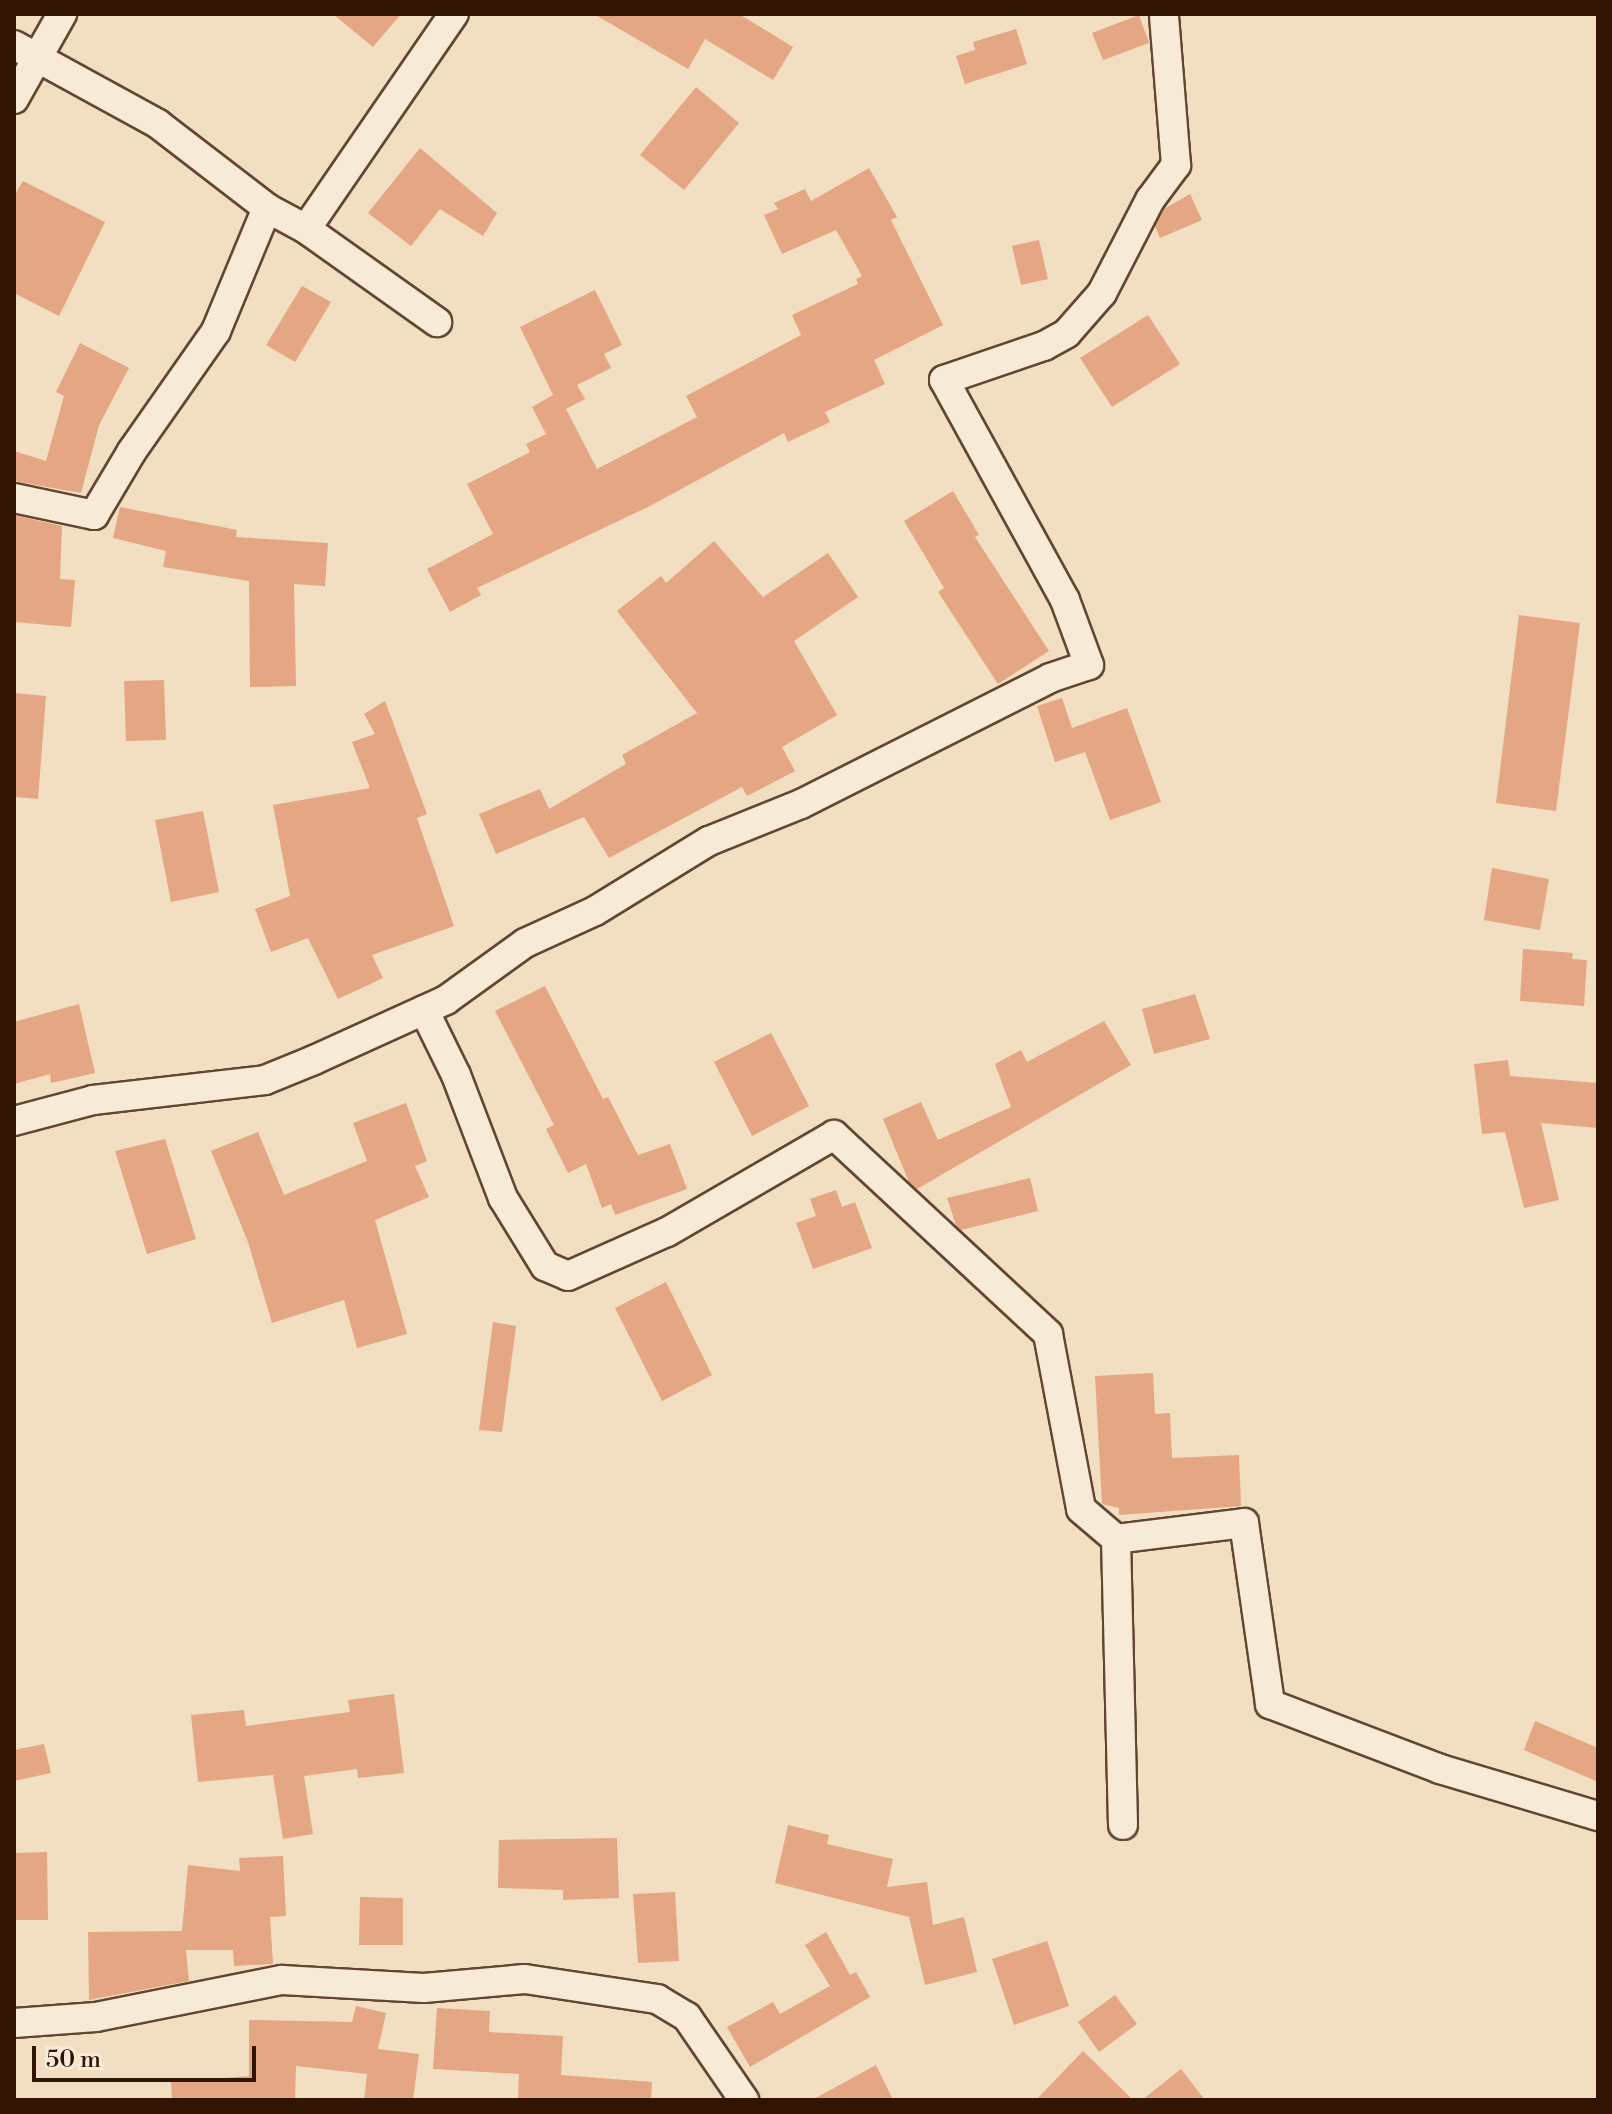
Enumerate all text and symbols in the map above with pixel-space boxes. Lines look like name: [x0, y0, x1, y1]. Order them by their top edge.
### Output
scale bar: [36, 2030, 260, 2080]
text: 50 m: [46, 2045, 101, 2075]

